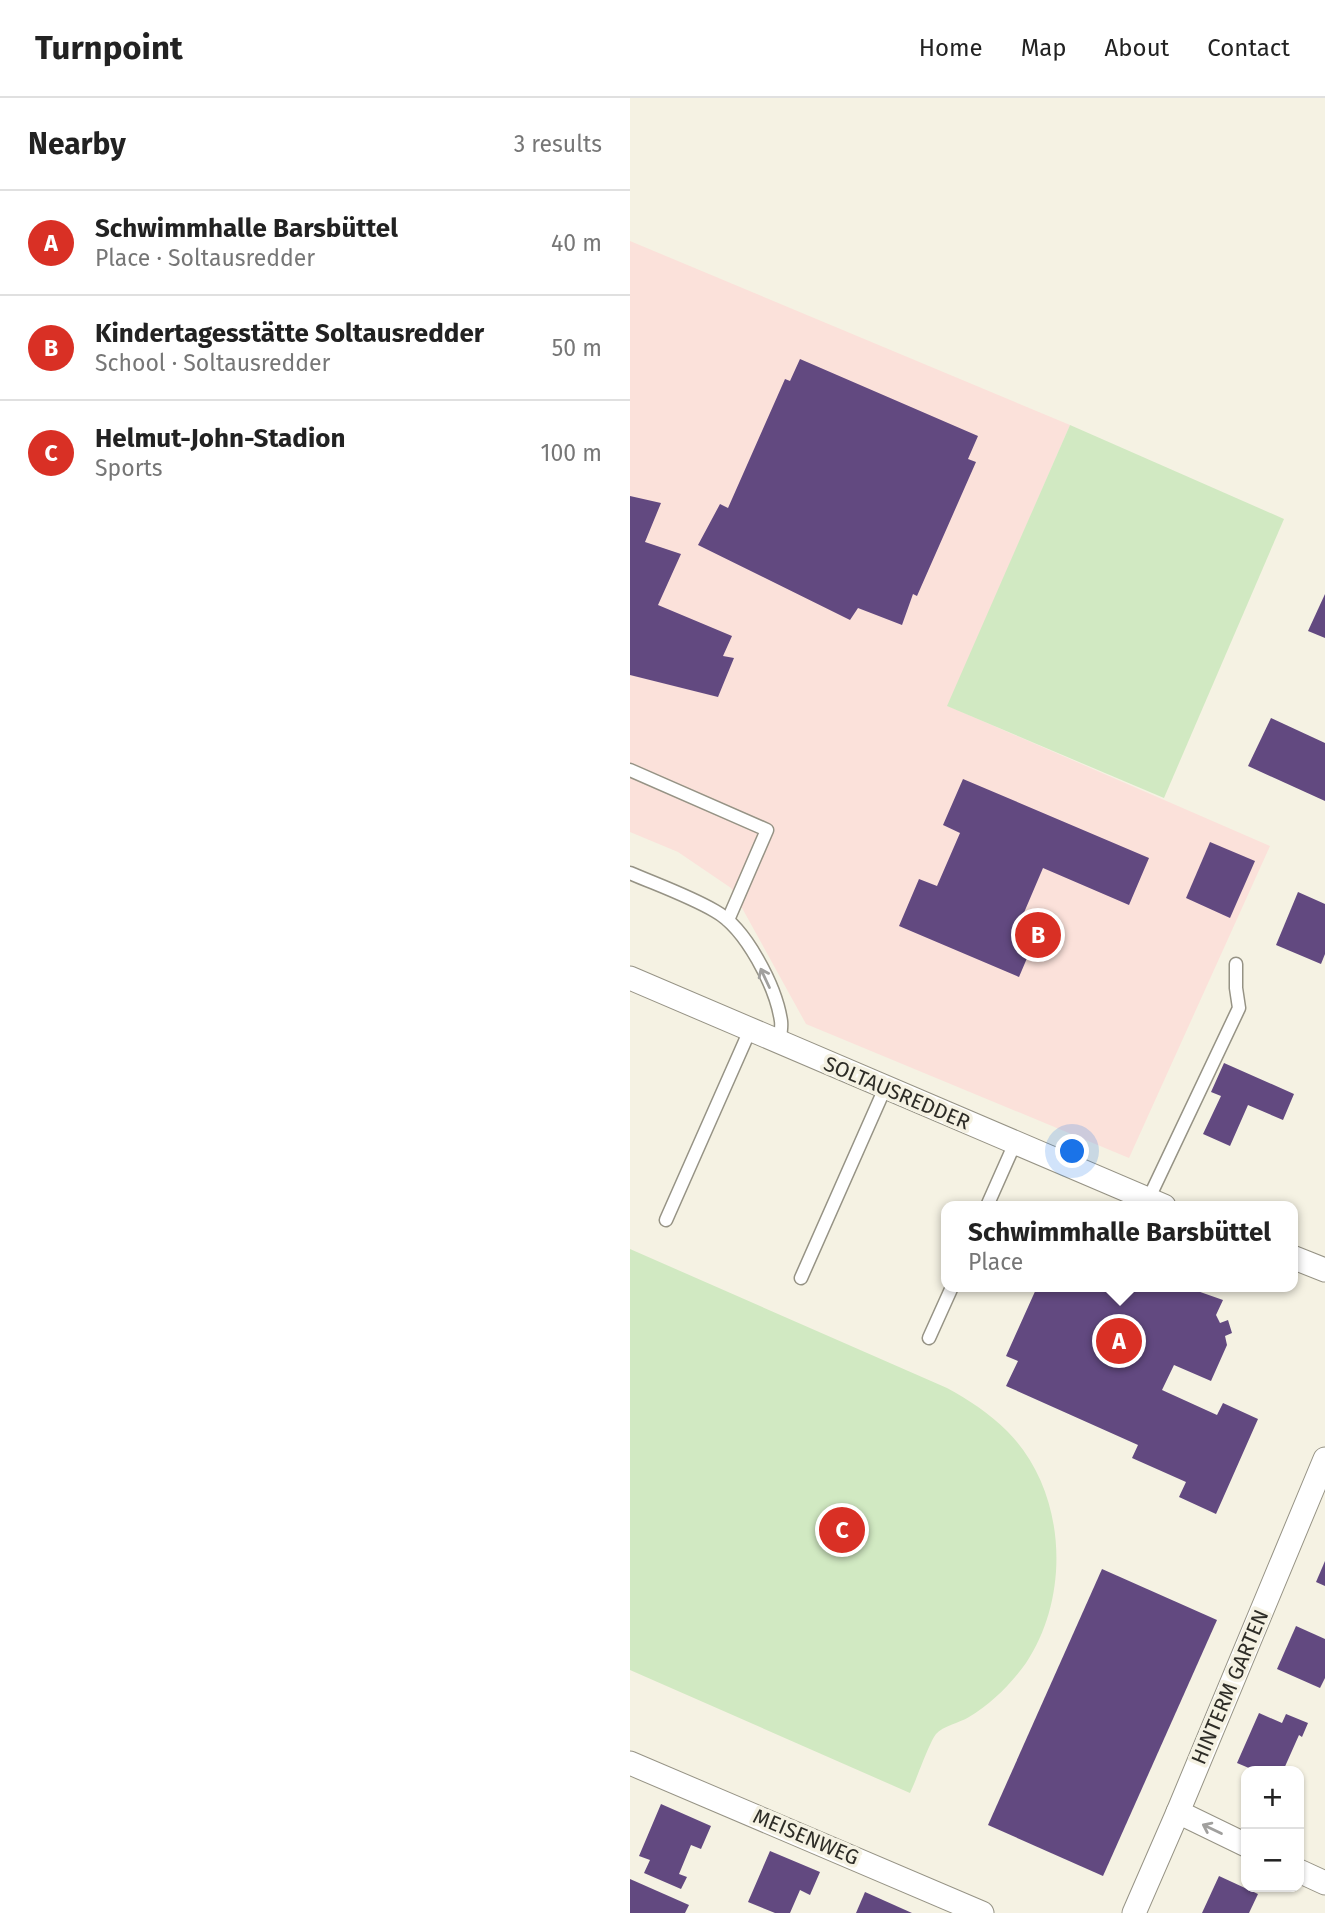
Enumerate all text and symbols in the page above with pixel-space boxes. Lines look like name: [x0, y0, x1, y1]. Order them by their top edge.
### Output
text: Turnpoint: [35, 28, 183, 68]
text: Home: [919, 34, 983, 62]
text: Map: [1021, 34, 1067, 62]
text: About: [1105, 34, 1169, 62]
text: Contact: [1207, 34, 1290, 62]
text: Nearby: [28, 126, 126, 162]
text: 3 results: [514, 130, 602, 158]
text: Schwimmhalle Barsbüttel: [95, 213, 398, 244]
text: A: [44, 229, 58, 257]
text: 40 m: [551, 229, 602, 257]
text: Place · Soltausredder: [95, 244, 315, 272]
text: Kindertagesstätte Soltausredder: [95, 318, 484, 349]
text: B: [44, 334, 58, 362]
text: 50 m: [552, 334, 602, 362]
text: School · Soltausredder: [95, 349, 330, 377]
text: Helmut-John-Stadion: [95, 423, 345, 454]
text: C: [44, 439, 58, 467]
text: 100 m: [541, 439, 602, 467]
text: Sports: [95, 454, 163, 482]
pin: B: [1015, 909, 1061, 961]
one-way arrow: [758, 968, 771, 989]
street label: SOLTAUSREDDER: [820, 1050, 974, 1136]
your location: [1055, 1134, 1089, 1168]
popup: [941, 1201, 1298, 1292]
text: Schwimmhalle Barsbüttel: [968, 1217, 1271, 1248]
text: Place: [968, 1248, 1023, 1276]
pin: A: [1096, 1315, 1142, 1367]
pin: C: [819, 1504, 865, 1556]
street label: HINTERM GARTEN: [1186, 1606, 1274, 1768]
map controls: [1241, 1766, 1304, 1892]
button: +: [1241, 1766, 1304, 1829]
street label: MEISENWEG: [749, 1803, 863, 1871]
one-way arrow: [1202, 1821, 1223, 1835]
button: −: [1241, 1829, 1304, 1892]

